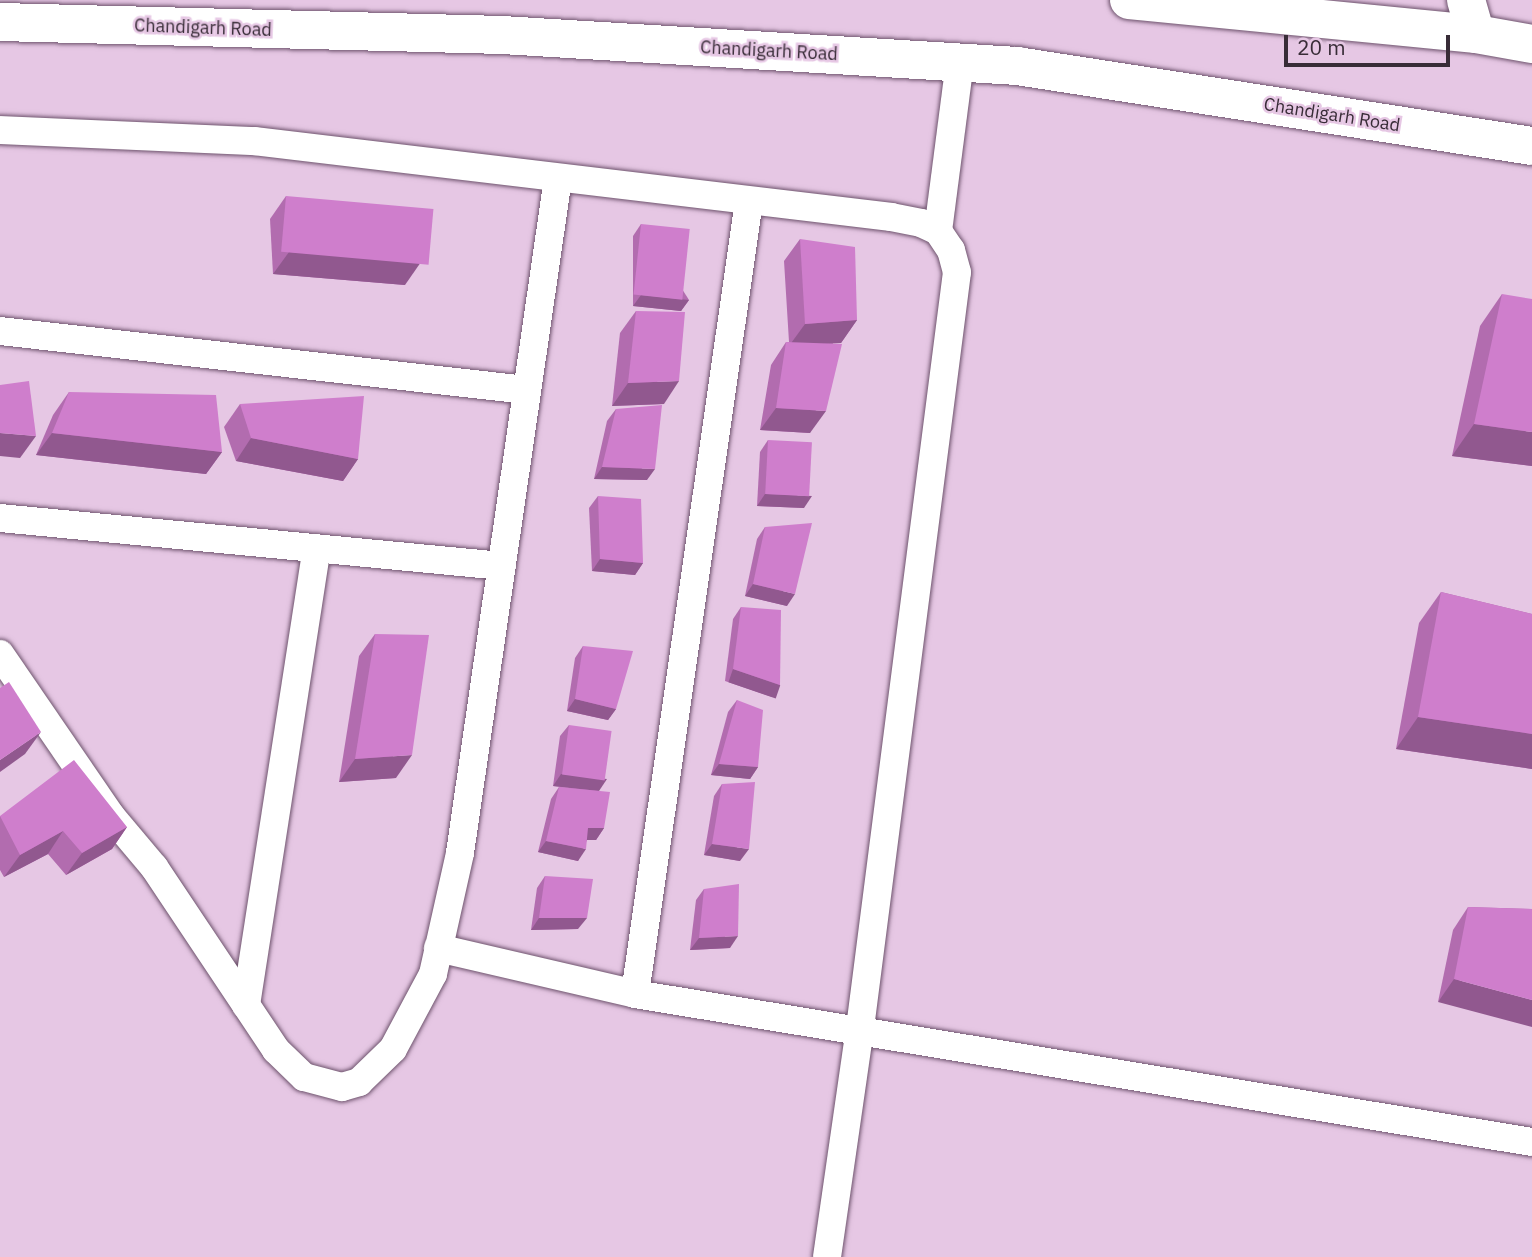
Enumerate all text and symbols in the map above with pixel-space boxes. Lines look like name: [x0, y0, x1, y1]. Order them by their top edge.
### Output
street label: Chandigarh Road: [134, 15, 272, 41]
scale bar: [1287, 21, 1453, 65]
text: 20 m: [1297, 33, 1346, 61]
street label: Chandigarh Road: [700, 37, 838, 65]
street label: Chandigarh Road: [1262, 94, 1402, 136]

